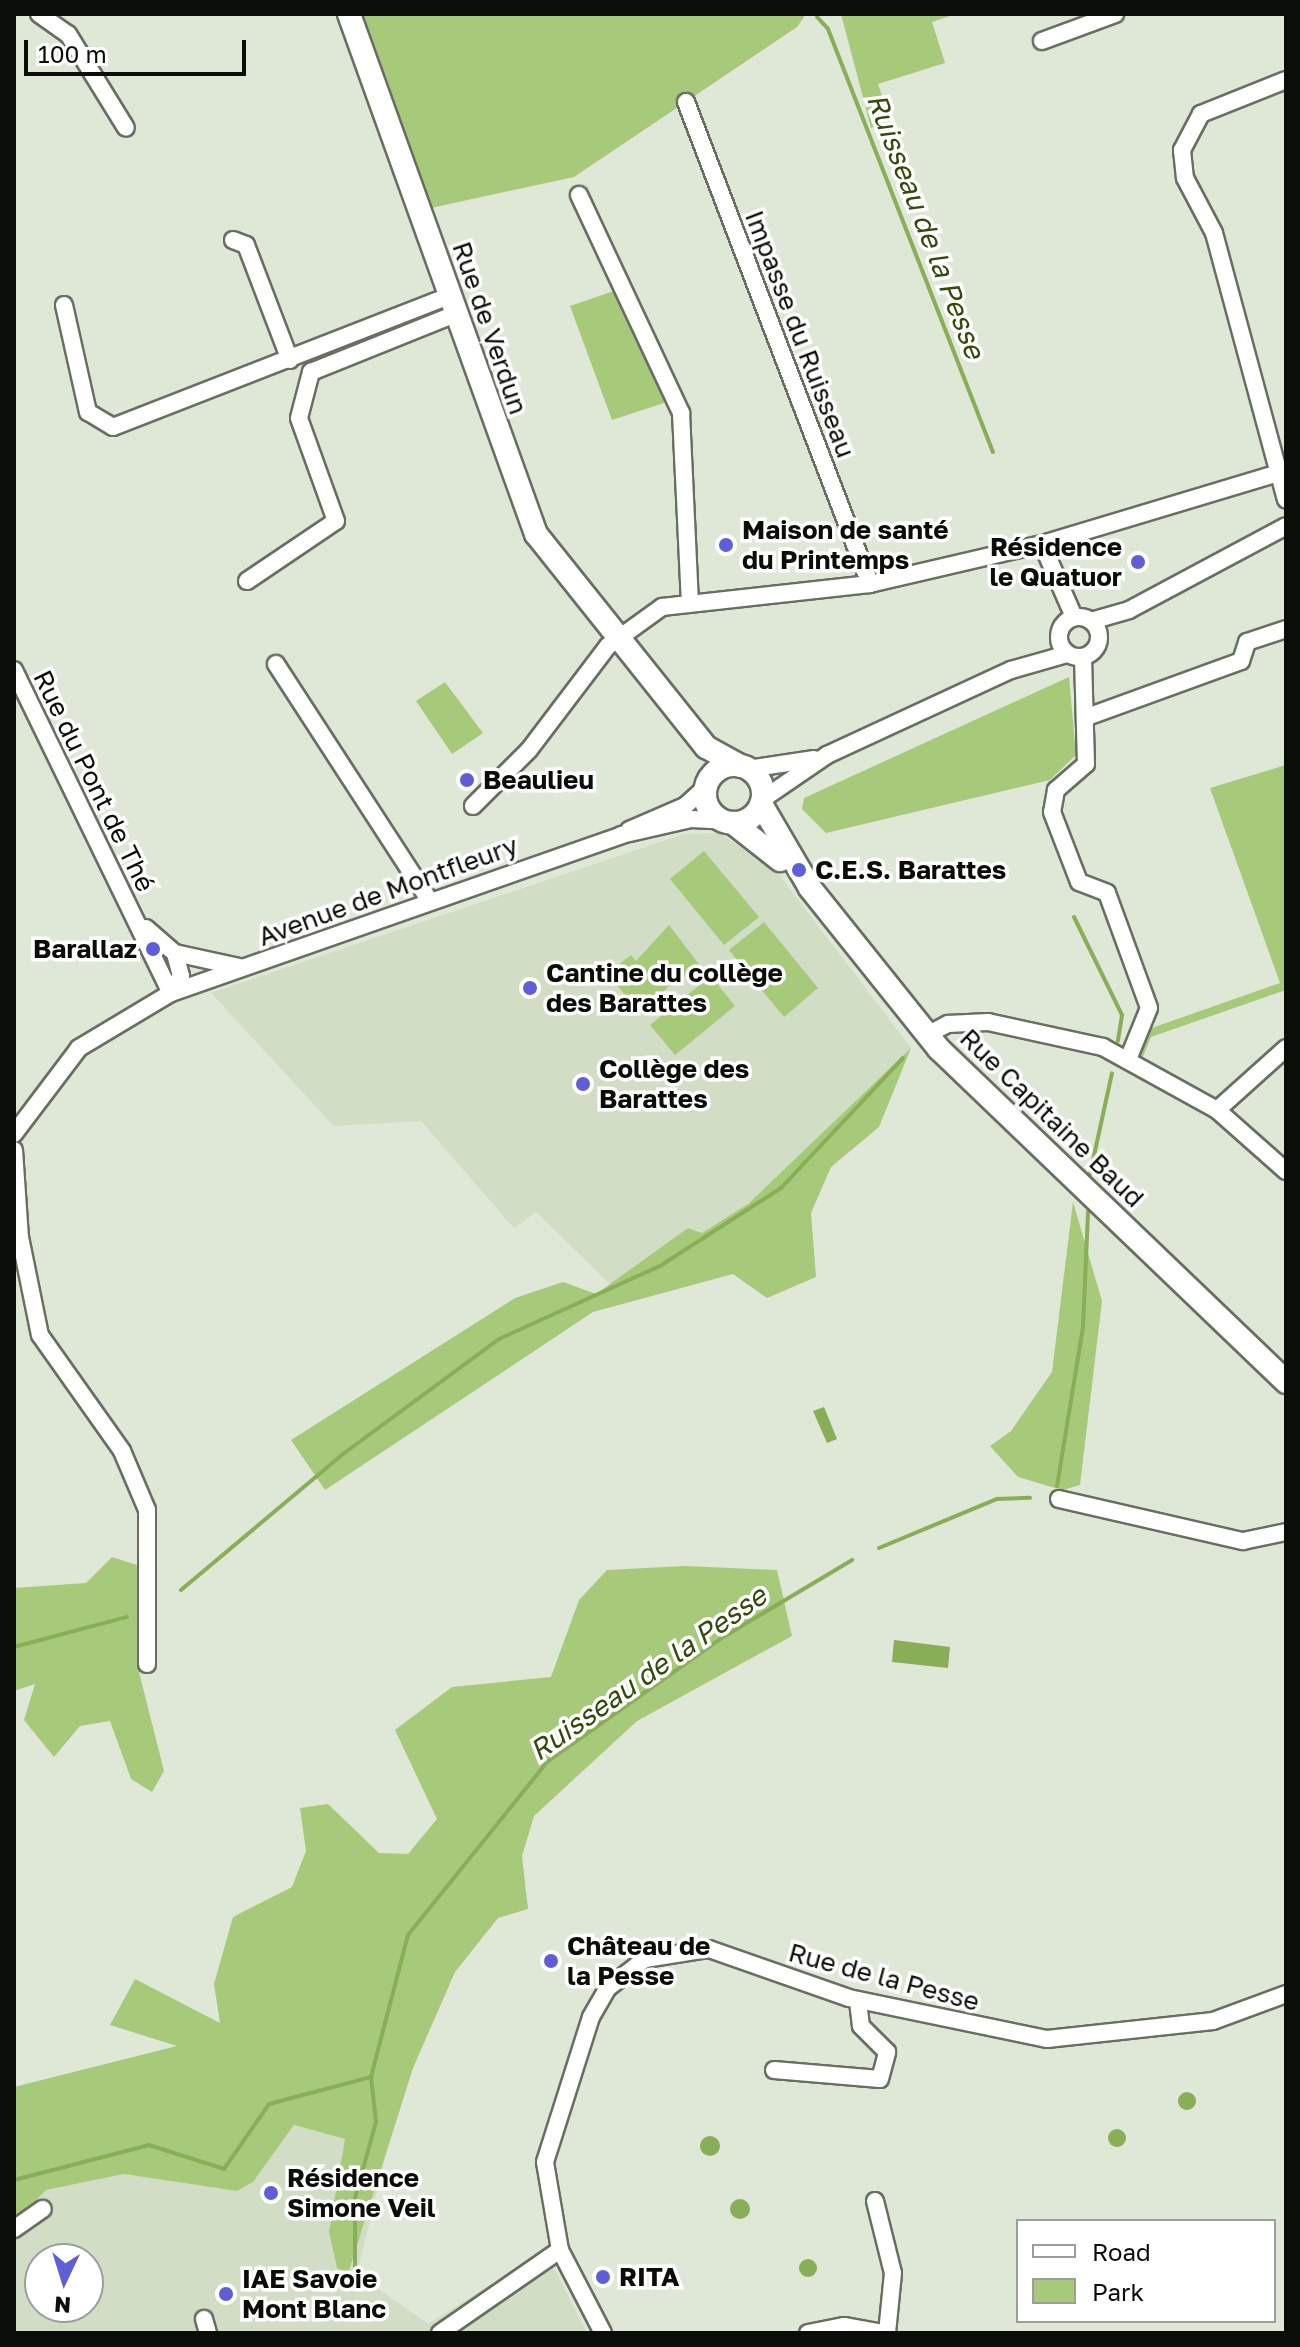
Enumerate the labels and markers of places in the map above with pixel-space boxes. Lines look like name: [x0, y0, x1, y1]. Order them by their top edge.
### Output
place label: Maison de santé du Printemps: [742, 514, 949, 576]
place label: Résidence le Quatuor: [989, 531, 1122, 592]
marker: Maison de santé du Printemps: [717, 536, 735, 554]
marker: Résidence le Quatuor: [1129, 553, 1147, 571]
place label: Beaulieu: [483, 764, 594, 796]
marker: Beaulieu: [458, 771, 476, 789]
place label: C.E.S. Barattes: [815, 854, 1006, 886]
marker: C.E.S. Barattes: [790, 861, 808, 879]
place label: Barallaz: [33, 933, 137, 965]
marker: Barallaz: [144, 940, 162, 958]
place label: Cantine du collège des Barattes: [546, 957, 783, 1018]
marker: Cantine du collège des Barattes: [521, 979, 539, 997]
place label: Collège des Barattes: [599, 1053, 749, 1114]
marker: Collège des Barattes: [574, 1075, 592, 1093]
place label: Château de la Pesse: [567, 1930, 710, 1992]
marker: Château de la Pesse: [542, 1952, 560, 1970]
place label: Résidence Simone Veil: [287, 2162, 436, 2224]
marker: Résidence Simone Veil: [262, 2184, 280, 2202]
place label: RITA: [619, 2261, 679, 2293]
place label: IAE Savoie Mont Blanc: [242, 2263, 386, 2324]
marker: RITA: [594, 2268, 612, 2286]
marker: IAE Savoie Mont Blanc: [217, 2285, 235, 2303]

